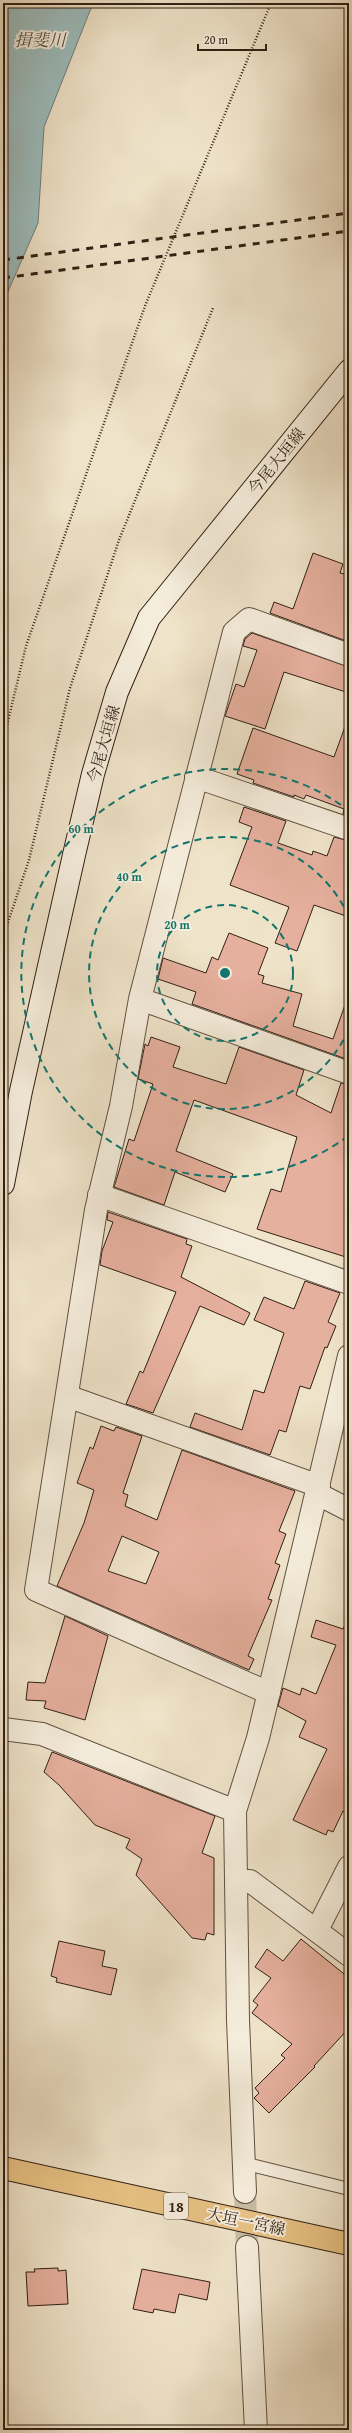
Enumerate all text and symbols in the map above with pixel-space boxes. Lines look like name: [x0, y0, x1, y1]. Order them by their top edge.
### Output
scale bar: [198, 26, 266, 52]
water label: 揖斐川: [15, 27, 67, 52]
text: 20 m: [204, 31, 228, 48]
street label: 今尾大垣線: [241, 422, 311, 500]
street label: 今尾大垣線: [80, 702, 126, 786]
text: 60 m: [68, 820, 94, 837]
text: 40 m: [116, 868, 142, 885]
text: 20 m: [164, 916, 190, 933]
centre of rings: [218, 966, 232, 980]
road number: 18: [164, 2193, 188, 2219]
street label: 大垣一宮線: [204, 2201, 288, 2241]

